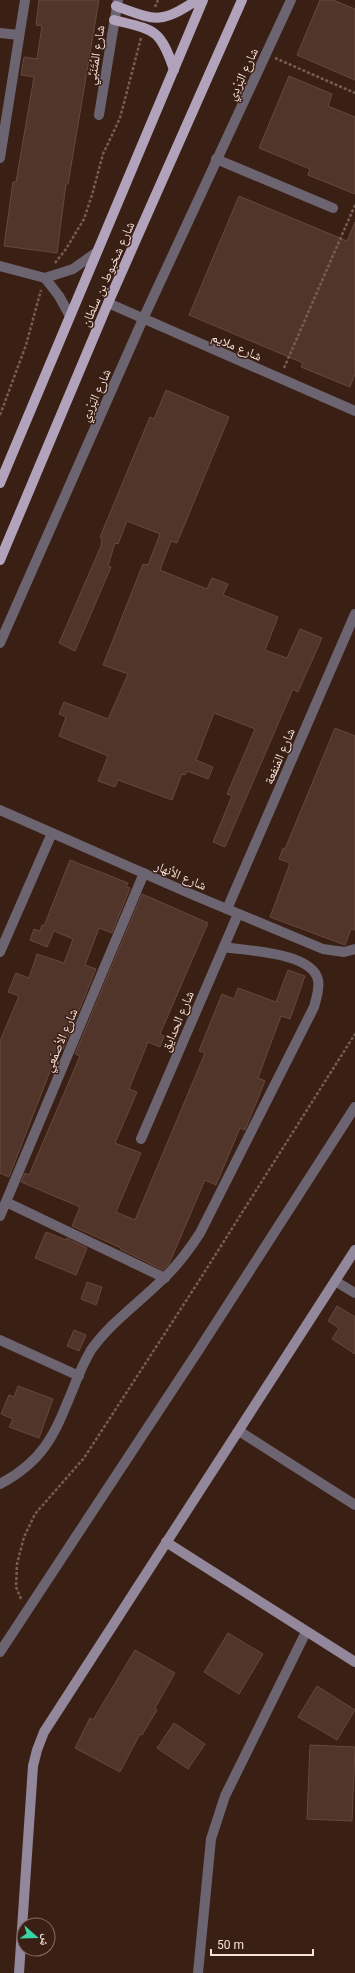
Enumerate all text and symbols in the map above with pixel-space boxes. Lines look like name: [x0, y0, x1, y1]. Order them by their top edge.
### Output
street label: شارع المُتَنَبِّي: [83, 24, 111, 87]
street label: شارع البَرْدِي: [224, 46, 264, 104]
street label: شارع شخبوط بن سلطان: [78, 219, 139, 330]
street label: شارع ملايم: [209, 329, 264, 366]
street label: شارع البَرْدِي: [77, 366, 117, 425]
street label: شارع المَنفعة: [261, 726, 300, 787]
street label: شارع الأنهار: [151, 857, 209, 895]
street label: شارع الحدايق: [158, 989, 199, 1055]
street label: شارع الأصمَعِي: [40, 1006, 84, 1076]
north arrow: [16, 1917, 56, 1957]
scale bar: [211, 1931, 313, 1957]
text: ش: [36, 1932, 53, 1948]
text: 50 m: [217, 1938, 244, 1952]

